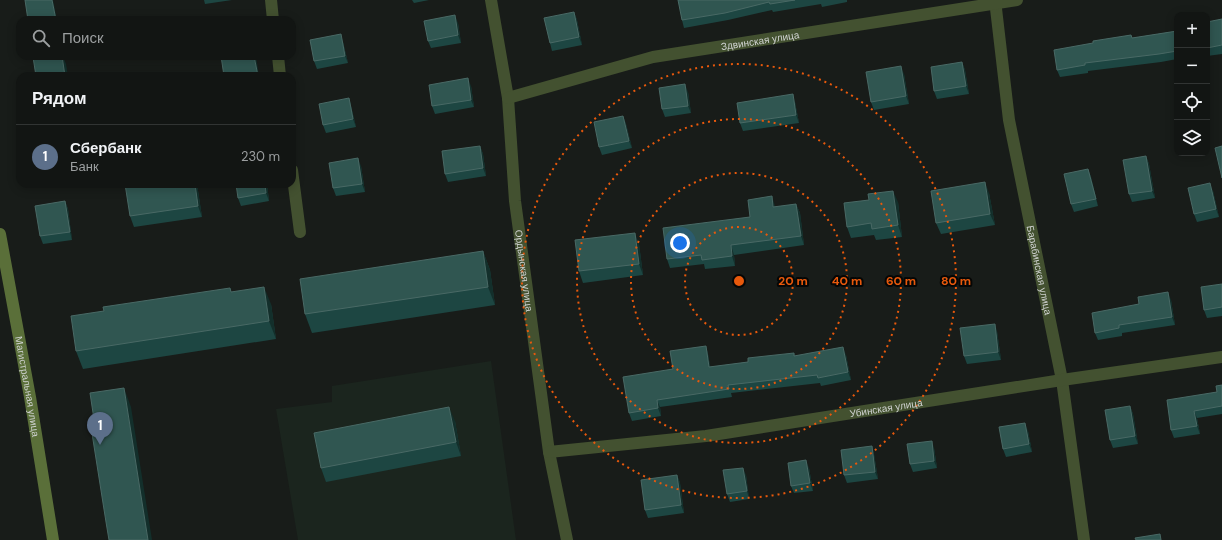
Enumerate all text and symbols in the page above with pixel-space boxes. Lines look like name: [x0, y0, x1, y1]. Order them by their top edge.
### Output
map controls: [1174, 12, 1210, 156]
button: +: [1174, 12, 1210, 48]
search box: [16, 16, 296, 60]
icon: search: [30, 27, 52, 49]
text: Поиск: [62, 28, 104, 48]
street label: Здвинская улица: [720, 28, 801, 53]
button: −: [1174, 48, 1210, 84]
button: locate: [1174, 84, 1210, 120]
text: Рядом: [32, 87, 87, 109]
button: layers: [1174, 120, 1210, 156]
text: Сбербанк: [70, 138, 142, 158]
text: 1: [43, 148, 47, 165]
text: 230 m: [241, 148, 280, 165]
text: Банк: [70, 158, 99, 175]
street label: Барабинская улица: [1024, 224, 1055, 316]
street label: Ордынская улица: [512, 229, 536, 313]
your location: [670, 233, 690, 253]
text: 20 m: [778, 273, 808, 289]
text: 40 m: [832, 273, 862, 289]
text: 60 m: [886, 273, 916, 289]
text: 80 m: [941, 273, 971, 289]
centre of rings: [732, 274, 746, 288]
street label: Магистральная улица: [12, 335, 42, 438]
street label: Убинская улица: [849, 396, 924, 420]
pin: 1: [87, 412, 113, 445]

